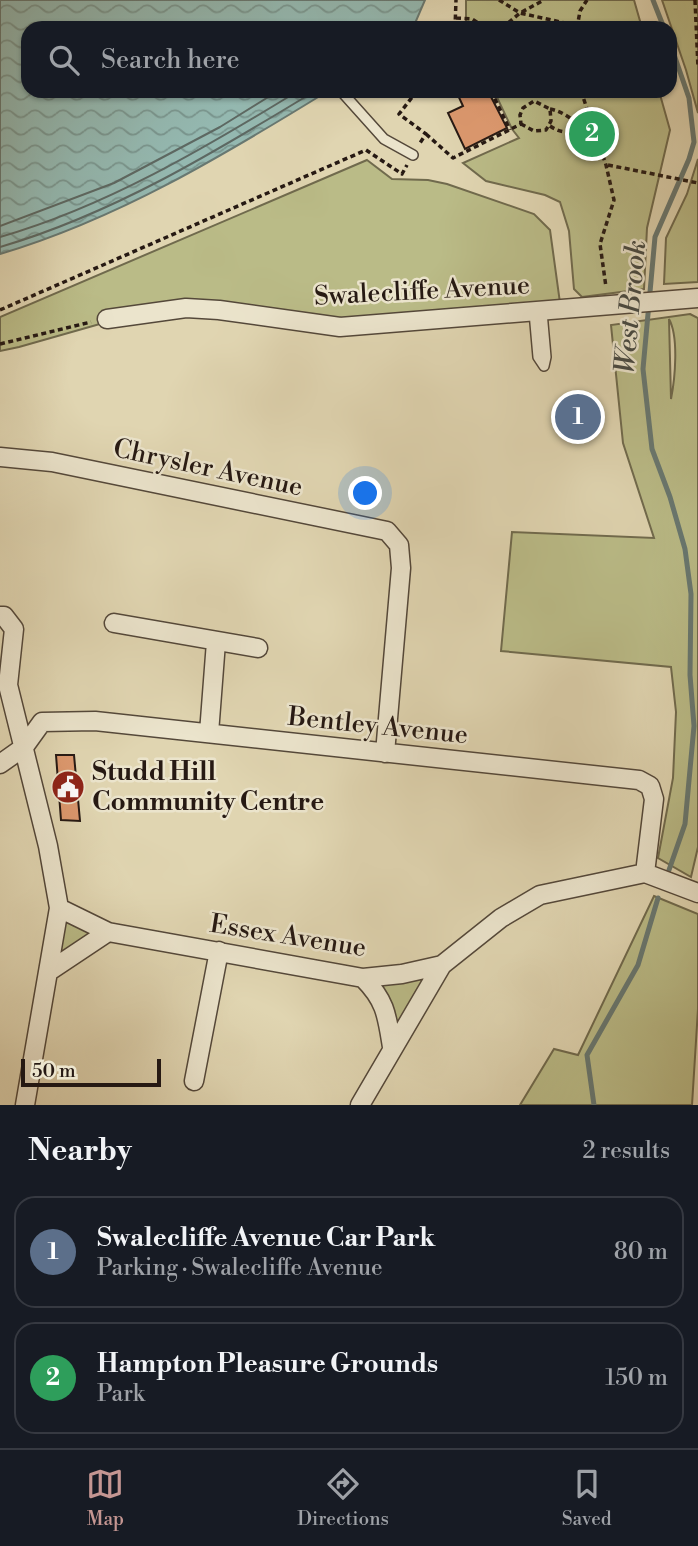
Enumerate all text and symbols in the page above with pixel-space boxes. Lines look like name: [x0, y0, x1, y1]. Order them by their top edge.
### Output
search box: [21, 21, 677, 98]
icon: search: [45, 41, 83, 79]
text: Search here: [101, 44, 240, 76]
pin: 2: [569, 108, 615, 160]
water label: West Brook: [608, 239, 654, 375]
street label: Swalecliffe Avenue: [313, 269, 531, 313]
pin: 1: [555, 391, 601, 443]
street label: Chrysler Avenue: [110, 432, 306, 504]
your location: [348, 476, 382, 510]
street label: Bentley Avenue: [285, 701, 470, 751]
place label: Studd Hill Community Centre: [92, 756, 324, 818]
public building icon: Studd Hill Community Centre: [49, 768, 87, 806]
street label: Essex Avenue: [207, 908, 369, 964]
scale bar: [21, 1056, 161, 1088]
text: 50 m: [32, 1059, 76, 1083]
text: Nearby: [28, 1132, 132, 1170]
text: 2 results: [583, 1137, 670, 1165]
text: Swalecliffe Avenue Car Park: [97, 1222, 435, 1254]
text: 1: [47, 1238, 59, 1266]
text: 80 m: [614, 1238, 668, 1266]
text: Parking · Swalecliffe Avenue: [97, 1254, 383, 1282]
text: Hampton Pleasure Grounds: [97, 1348, 438, 1380]
text: 2: [46, 1364, 60, 1392]
text: 150 m: [605, 1364, 668, 1392]
text: Park: [97, 1380, 145, 1408]
tab: Map: [86, 1465, 124, 1531]
tab: Directions: [297, 1465, 389, 1531]
tab: Saved: [562, 1465, 612, 1531]

